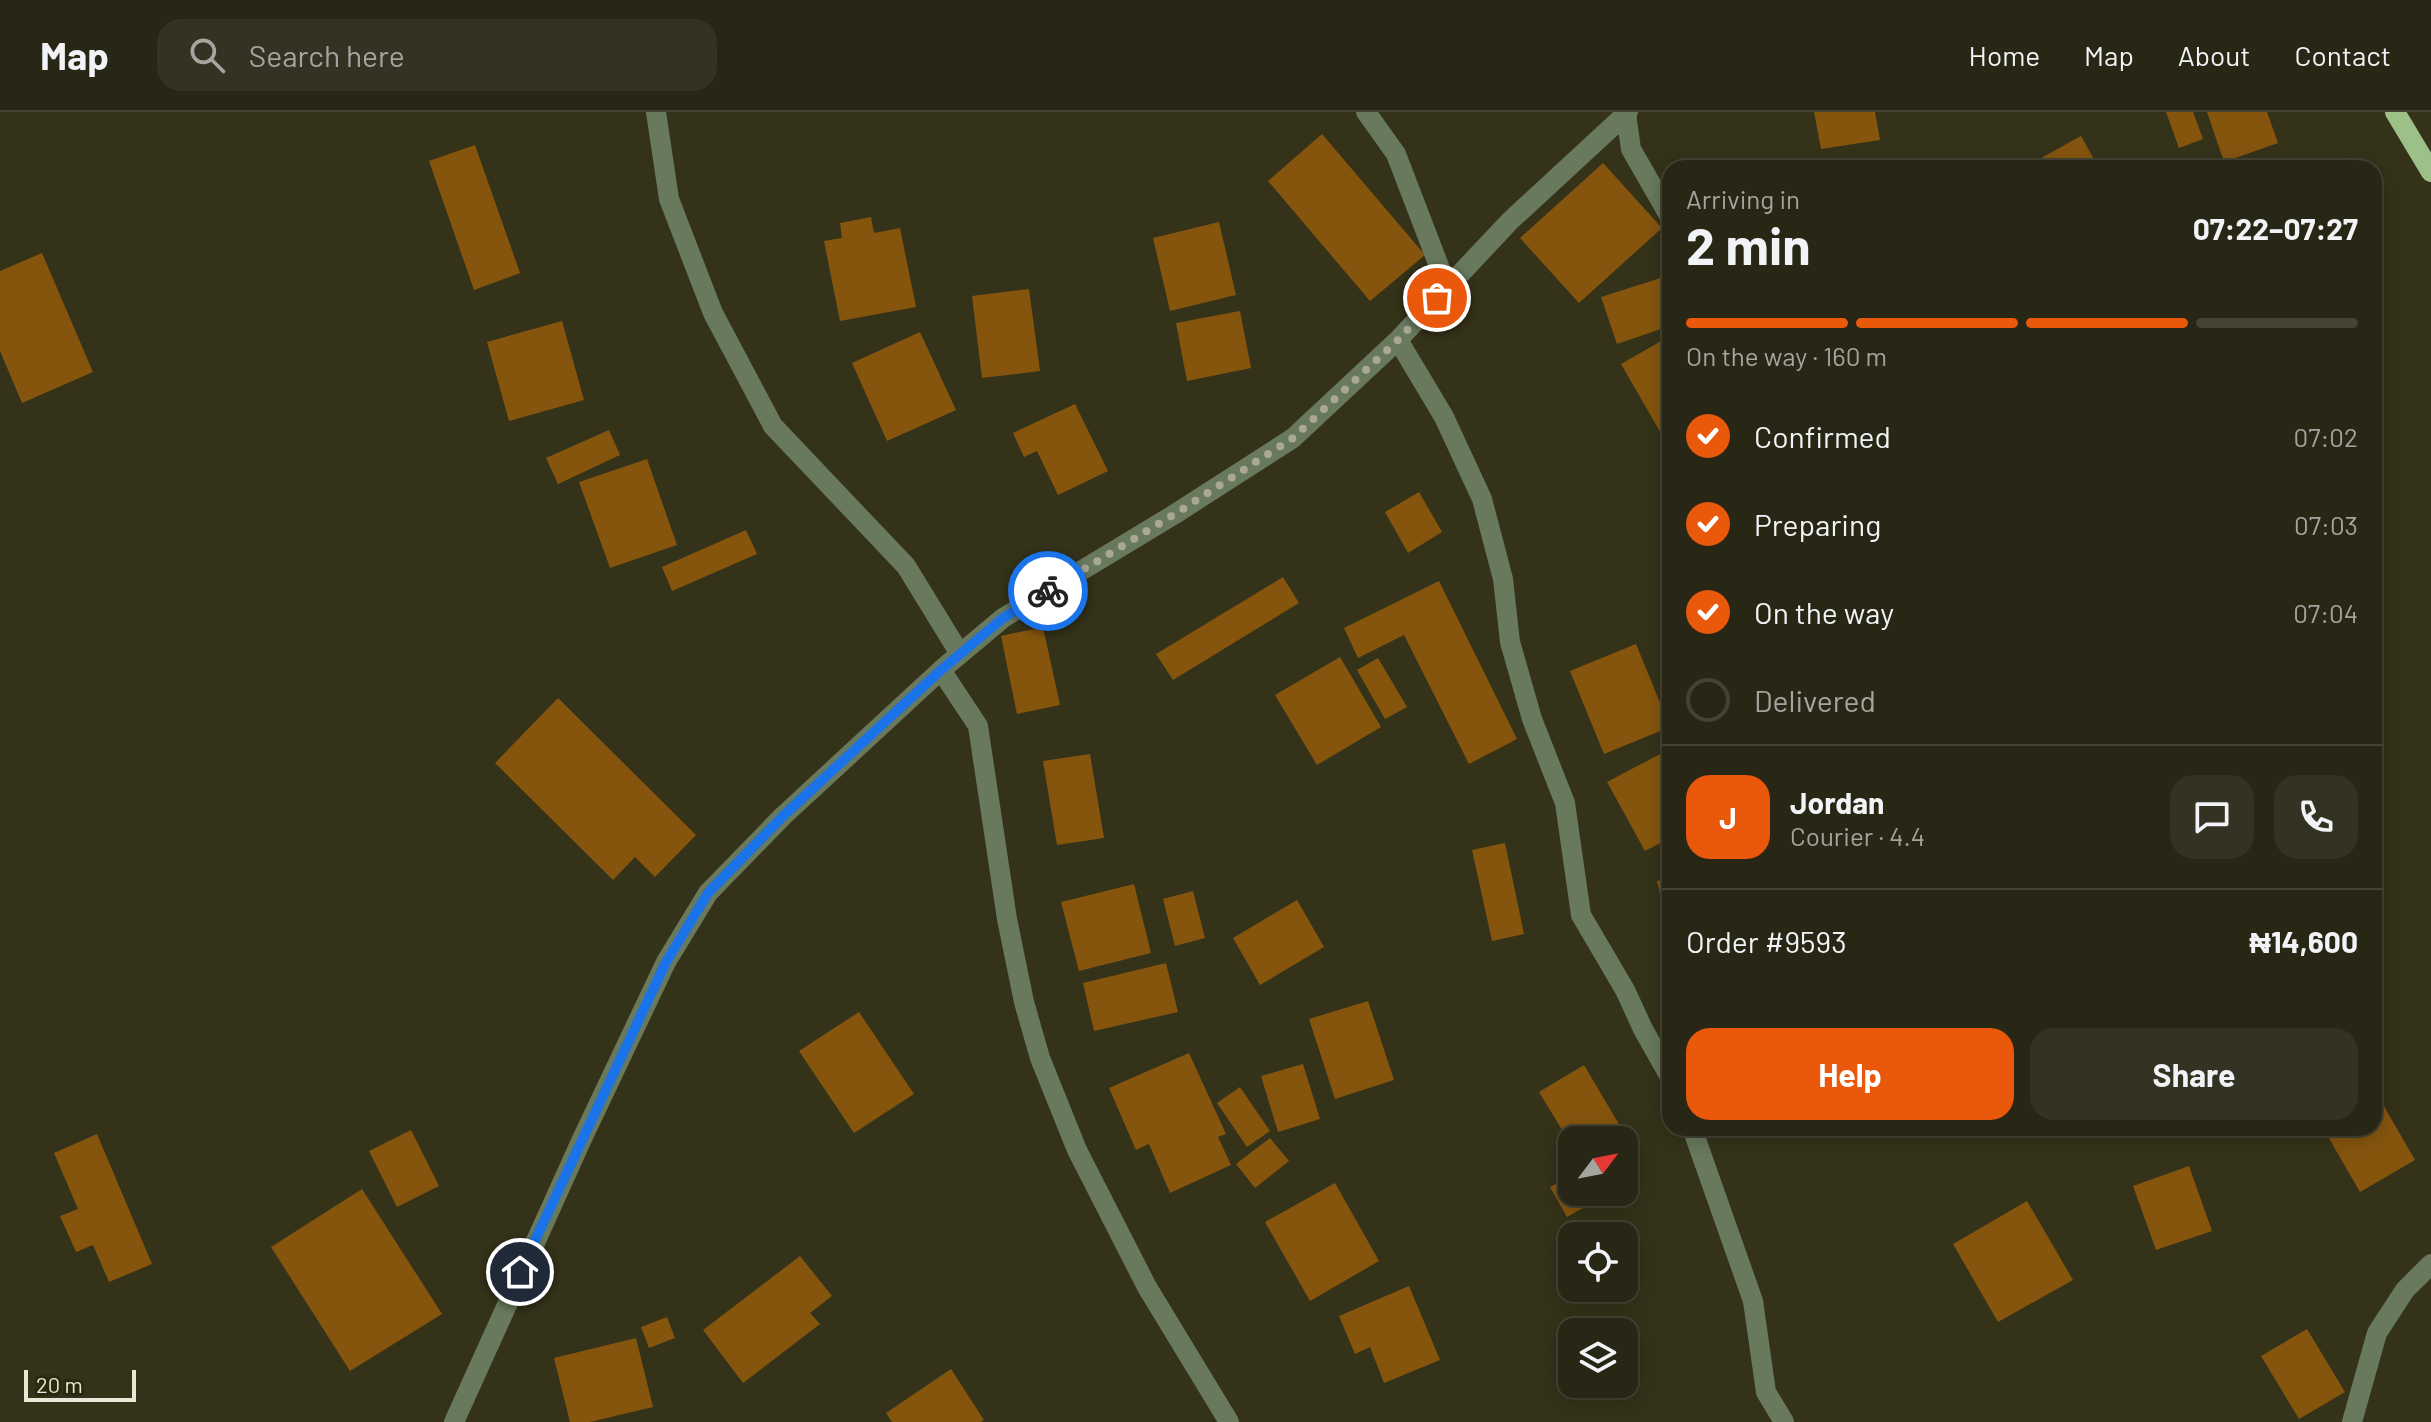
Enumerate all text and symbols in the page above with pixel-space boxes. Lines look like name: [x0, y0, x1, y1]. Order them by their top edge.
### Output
search box: [157, 19, 717, 91]
text: Map: [40, 32, 109, 78]
icon: search: [185, 33, 229, 77]
text: Search here: [249, 37, 405, 73]
text: Home: [1969, 38, 2040, 72]
text: Map: [2084, 38, 2134, 72]
text: About: [2178, 38, 2250, 72]
text: Contact: [2294, 38, 2391, 72]
text: Arriving in: [1686, 183, 1800, 214]
text: 07:22–07:27: [2193, 210, 2358, 246]
text: 2 min: [1686, 213, 1811, 275]
pin: [1403, 264, 1471, 332]
icon: bag: [1415, 276, 1459, 320]
text: On the way · 160 m: [1686, 340, 1887, 371]
icon: check: [1686, 414, 1730, 458]
text: Confirmed: [1754, 418, 1891, 454]
text: 07:02: [2294, 421, 2358, 452]
icon: check: [1686, 502, 1730, 546]
text: Preparing: [1754, 506, 1881, 542]
text: 07:03: [2294, 509, 2358, 540]
courier: [1008, 551, 1088, 631]
icon: bike: [1026, 569, 1070, 613]
icon: check: [1686, 590, 1730, 634]
text: On the way: [1754, 594, 1894, 630]
text: 07:04: [2293, 597, 2358, 628]
text: Delivered: [1754, 682, 1876, 718]
button: chat: [2170, 775, 2254, 859]
button: phone: [2274, 775, 2358, 859]
text: Jordan: [1790, 784, 1885, 820]
text: J: [1719, 799, 1737, 835]
text: Courier · 4.4: [1790, 820, 1925, 851]
text: Order #9593: [1686, 923, 1847, 959]
text: ₦14,600: [2249, 923, 2358, 959]
button: Help: [1686, 1028, 2014, 1120]
button: Share: [2030, 1028, 2358, 1120]
north arrow: [1558, 1126, 1638, 1206]
map controls: [1558, 1126, 1638, 1398]
button: locate: [1558, 1222, 1638, 1302]
pin: [486, 1238, 554, 1306]
icon: home: [498, 1250, 542, 1294]
button: layers: [1558, 1318, 1638, 1398]
scale bar: [24, 1366, 136, 1402]
text: 20 m: [36, 1371, 83, 1397]

